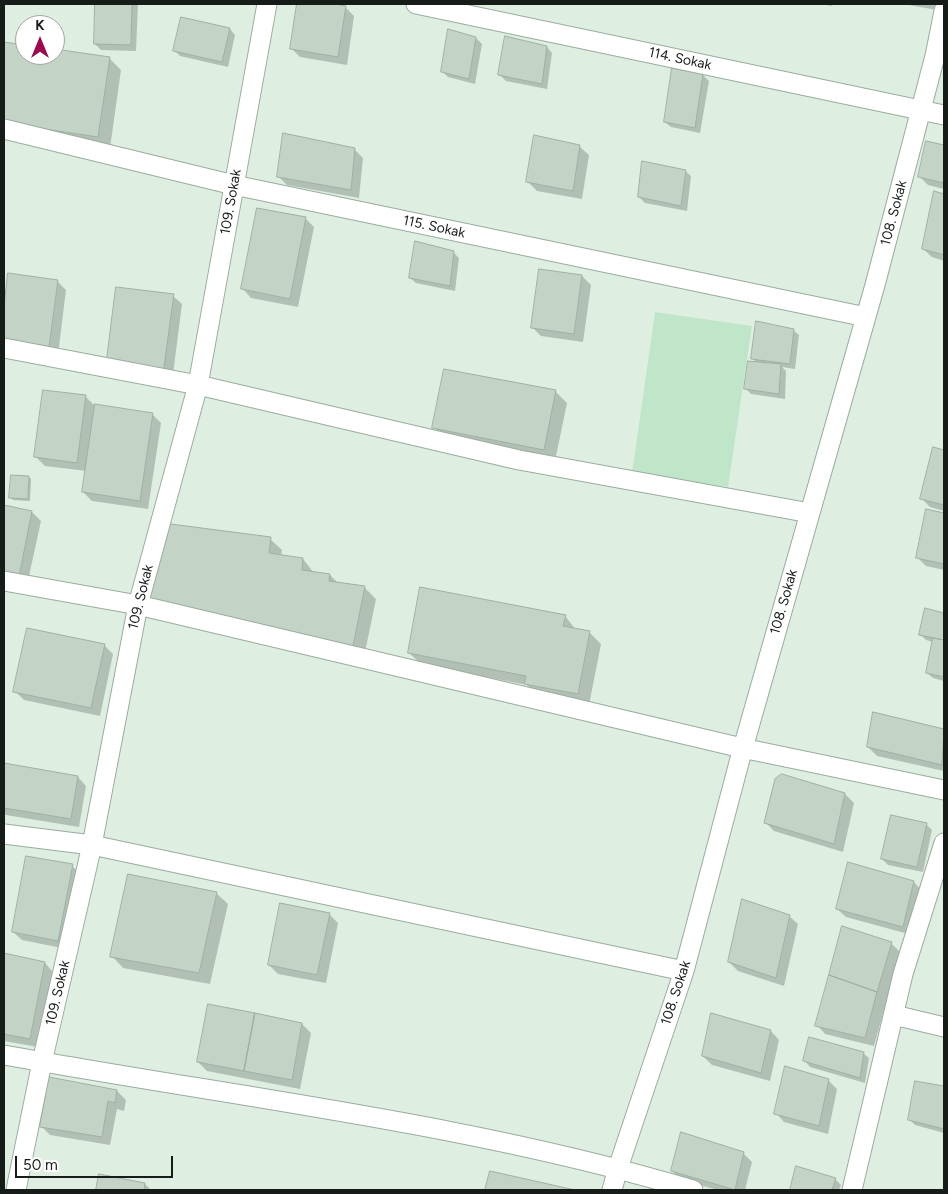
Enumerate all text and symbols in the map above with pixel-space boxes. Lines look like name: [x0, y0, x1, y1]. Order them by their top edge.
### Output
north arrow: [15, 15, 65, 65]
text: K: [35, 17, 45, 34]
street label: 114. Sokak: [647, 44, 713, 74]
street label: 109. Sokak: [217, 168, 245, 236]
street label: 108. Sokak: [877, 178, 911, 248]
street label: 115. Sokak: [401, 212, 467, 242]
street label: 109. Sokak: [125, 563, 157, 631]
street label: 108. Sokak: [767, 567, 801, 637]
street label: 109. Sokak: [42, 959, 74, 1027]
street label: 108. Sokak: [658, 959, 694, 1027]
scale bar: [18, 1146, 175, 1178]
text: 50 m: [23, 1156, 58, 1174]

